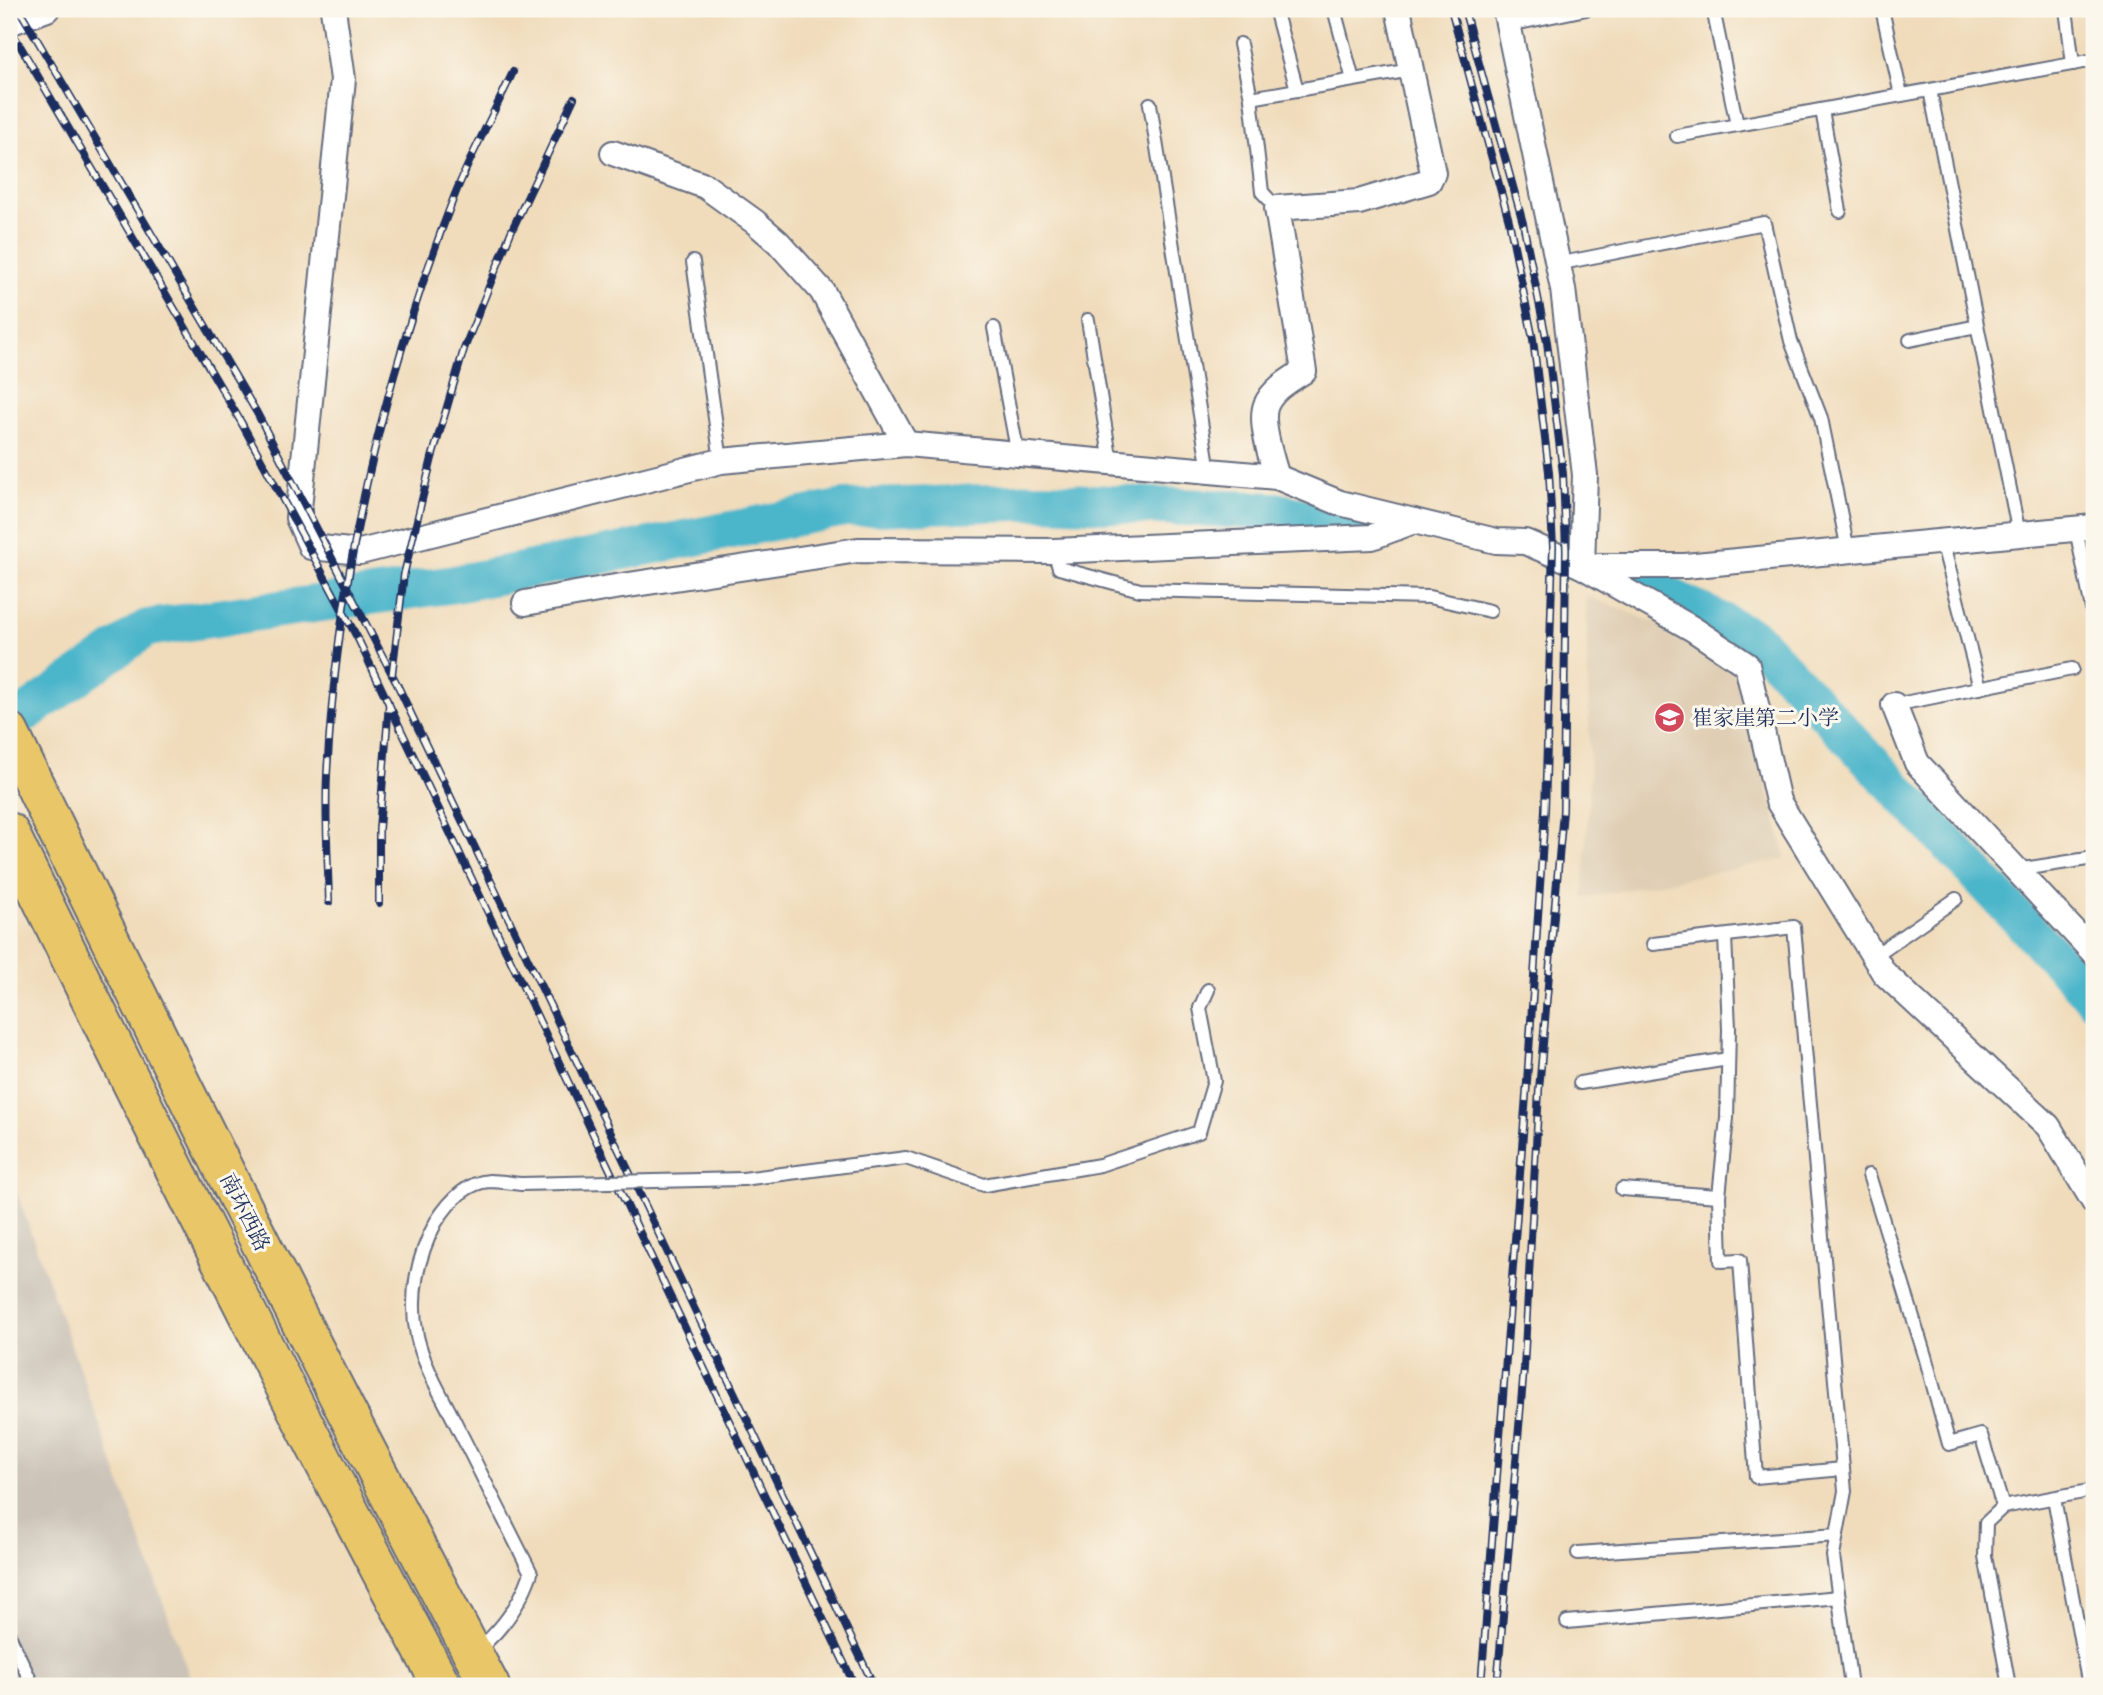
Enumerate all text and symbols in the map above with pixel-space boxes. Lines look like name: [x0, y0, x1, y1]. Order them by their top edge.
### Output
school or university icon: 崔家崖第二小学: [1652, 701, 1686, 735]
place label: 崔家崖第二小学: [1692, 704, 1839, 732]
street label: 南环西路: [213, 1168, 277, 1256]

